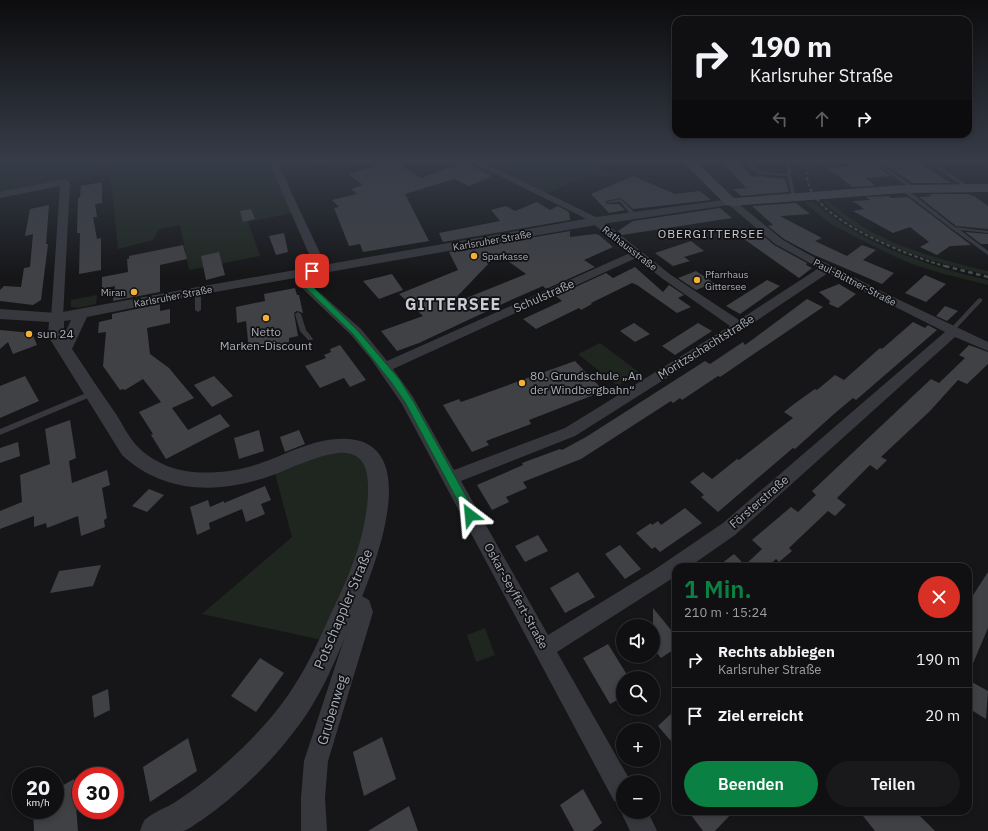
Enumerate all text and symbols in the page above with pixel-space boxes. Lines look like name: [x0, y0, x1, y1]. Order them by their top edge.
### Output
text: 190 m: [750, 28, 832, 65]
icon: right: [684, 32, 736, 84]
text: Karlsruher Straße: [750, 64, 893, 87]
icon: left: [769, 108, 791, 130]
icon: ahead: [811, 108, 833, 130]
icon: right: [853, 108, 875, 130]
street label: Rathausstraße: [600, 223, 660, 274]
district label: OBERGITTERSEE: [658, 226, 764, 241]
street label: Karlsruher Straße: [452, 227, 533, 254]
place label: Sparkasse: [482, 250, 529, 263]
marker: Sparkasse: [469, 251, 479, 261]
pin: [295, 254, 329, 288]
street label: Paul-Büttner-Straße: [811, 256, 899, 309]
icon: arrive: [301, 260, 323, 282]
place label: Pfarrhaus Gittersee: [705, 268, 749, 293]
street label: Schulstraße: [511, 275, 577, 316]
marker: Pfarrhaus Gittersee: [692, 275, 702, 285]
street label: Karlsruher Straße: [133, 282, 214, 310]
place label: Miran: [101, 286, 126, 299]
marker: Miran: [129, 287, 139, 297]
district label: GITTERSEE: [405, 294, 501, 314]
street label: Moritzschachtstraße: [655, 311, 757, 382]
marker: Netto Marken-Discount: [261, 313, 271, 323]
place label: Netto Marken-Discount: [220, 324, 312, 353]
place label: sun 24: [37, 326, 74, 341]
marker: sun 24: [24, 329, 34, 339]
place label: 80. Grundschule „An der Windbergbahn“: [530, 368, 642, 397]
marker: 80. Grundschule „An der Windbergbahn“: [517, 378, 527, 388]
street label: Försterstraße: [726, 472, 792, 531]
position arrow: [449, 494, 491, 536]
street label: Oskar-Seyffert-Straße: [481, 540, 552, 652]
street label: Potschappler Straße: [310, 546, 377, 672]
text: 1 Min.: [684, 573, 752, 605]
button: close: [918, 576, 960, 618]
text: 210 m · 15:24: [684, 604, 767, 621]
map controls: [616, 619, 660, 819]
button: sound: [616, 619, 660, 663]
text: Rechts abbiegen: [718, 642, 835, 661]
icon: right: [684, 649, 706, 671]
text: 190 m: [916, 650, 960, 669]
text: Karlsruher Straße: [718, 661, 821, 678]
button: search: [616, 671, 660, 715]
street label: Grubenweg: [313, 672, 351, 747]
icon: arrive: [684, 705, 706, 727]
text: Ziel erreicht: [718, 706, 804, 725]
text: 20 m: [925, 706, 960, 725]
button: +: [616, 723, 660, 767]
button: Beenden: [684, 761, 818, 807]
button: Teilen: [826, 761, 960, 807]
speed limit sign: 30: [72, 767, 124, 819]
text: 20: [26, 774, 50, 801]
button: −: [616, 775, 660, 819]
text: km/h: [26, 796, 50, 809]

